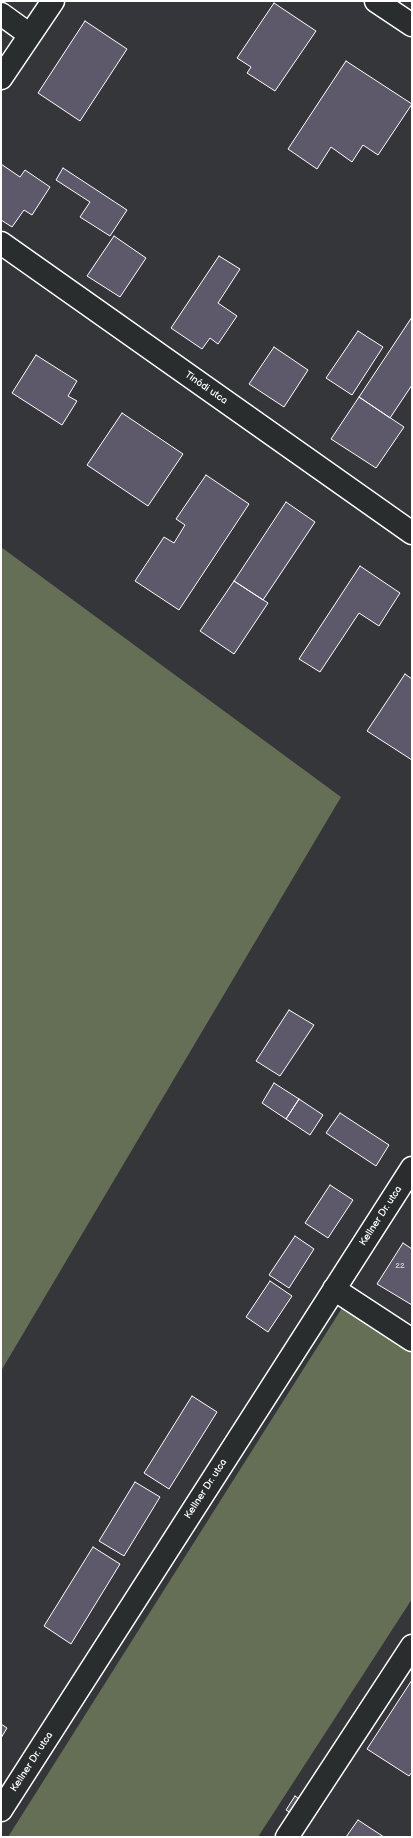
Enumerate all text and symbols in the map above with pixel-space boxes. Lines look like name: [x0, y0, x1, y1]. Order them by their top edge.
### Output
street label: Tinódi utca: [182, 369, 230, 407]
street label: Kellner Dr. utca: [357, 1184, 405, 1248]
house number: 22: [395, 1261, 405, 1271]
street label: Kellner Dr. utca: [182, 1457, 230, 1521]
street label: Kellner Dr. utca: [8, 1730, 56, 1794]

